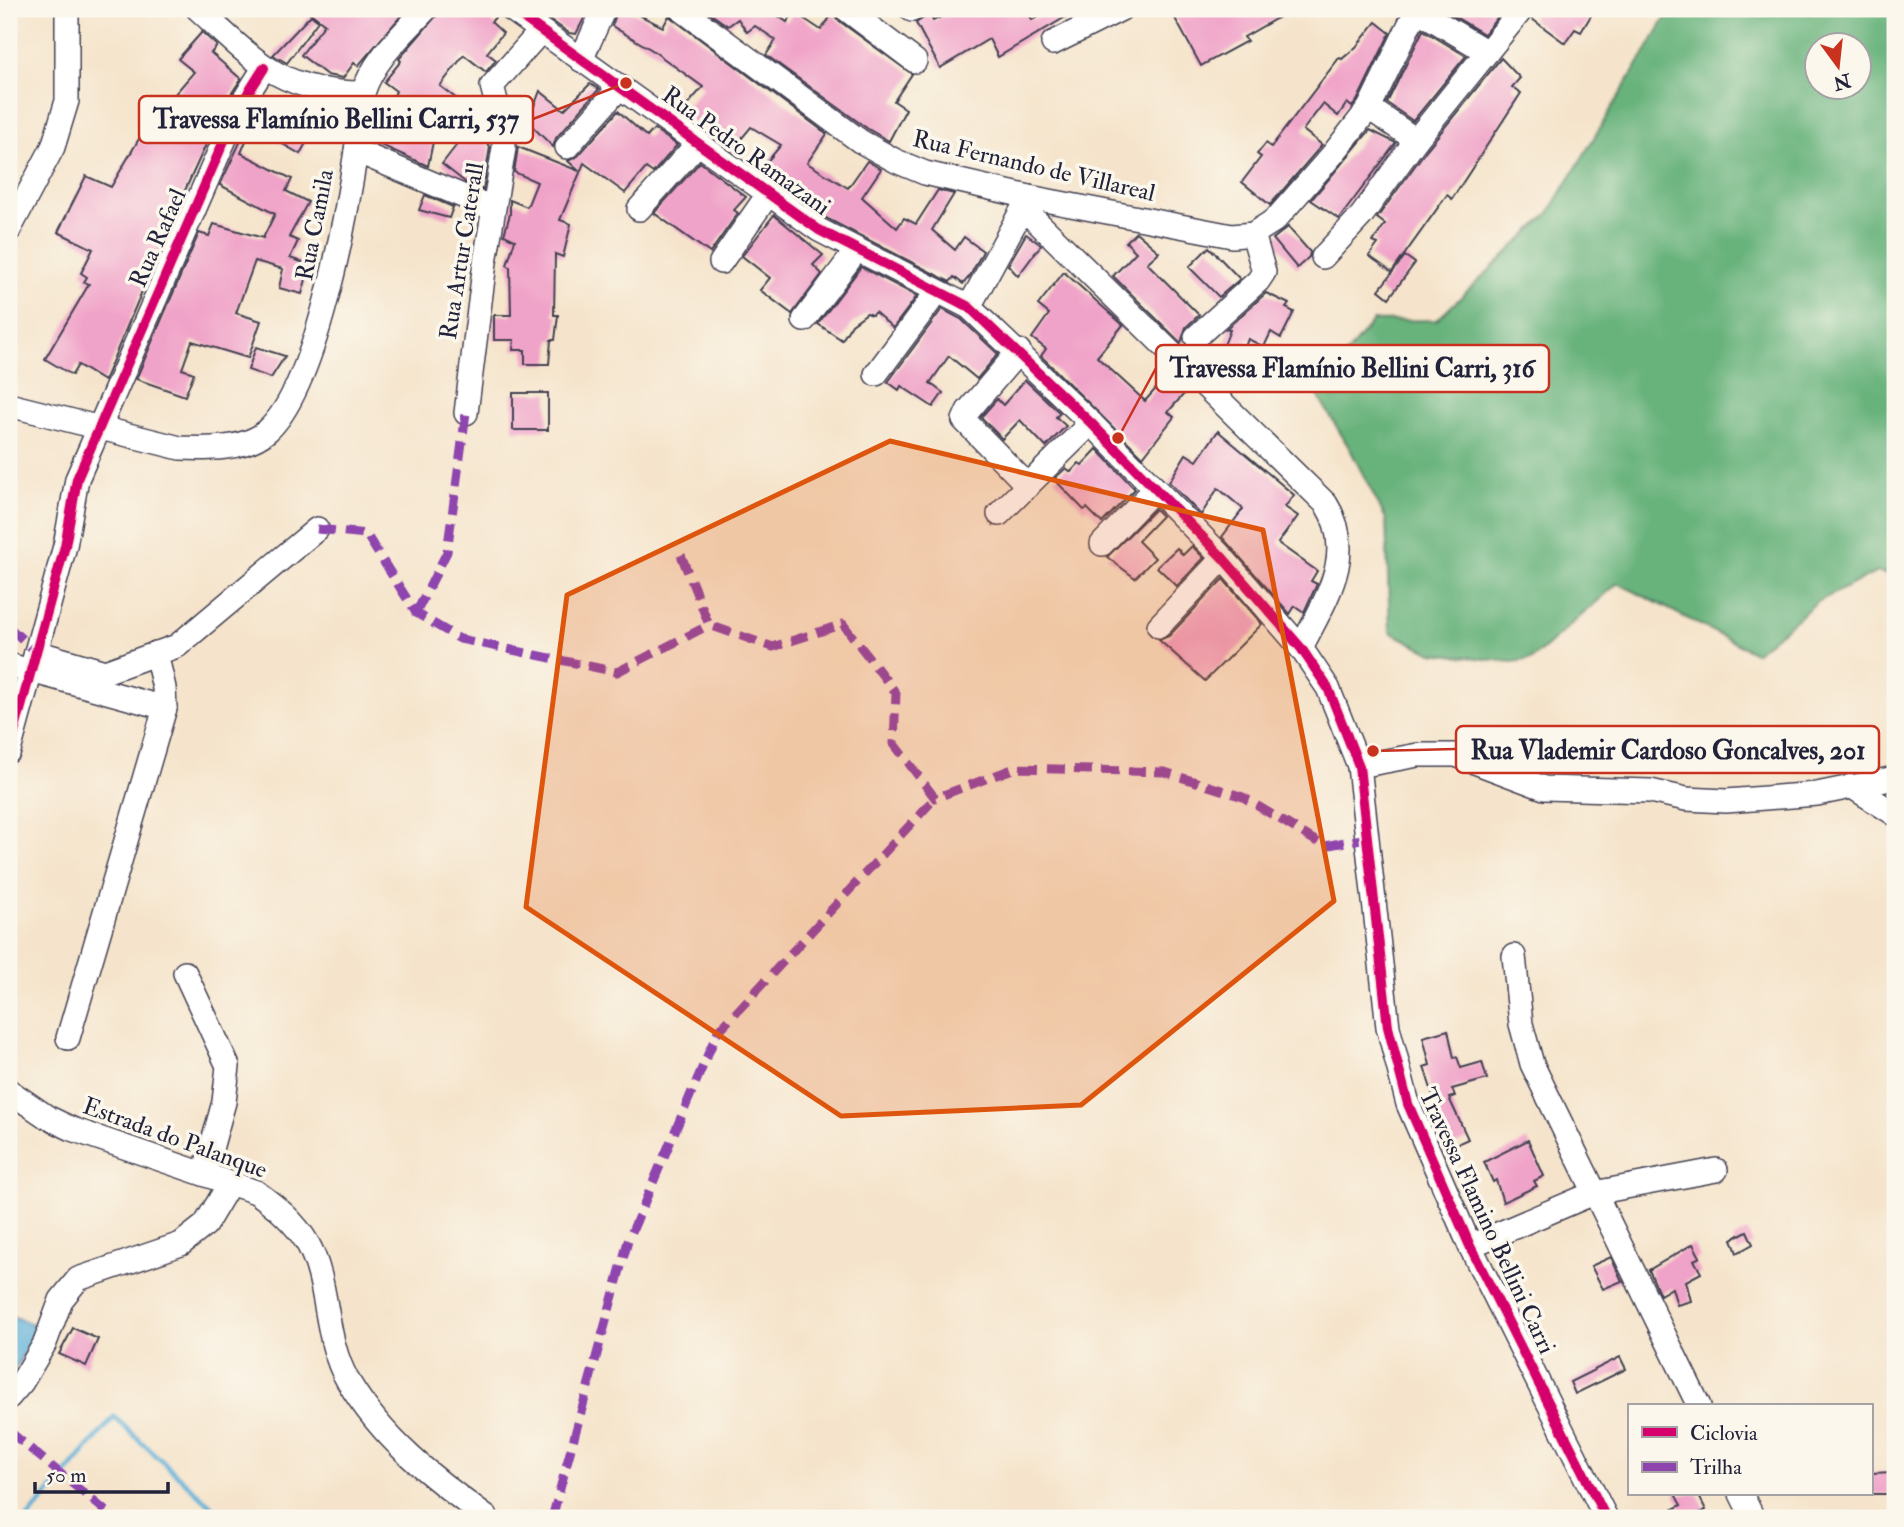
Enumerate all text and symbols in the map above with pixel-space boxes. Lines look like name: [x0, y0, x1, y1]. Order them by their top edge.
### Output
north arrow: [1802, 32, 1872, 102]
text: N: [1830, 67, 1854, 96]
street label: Rua Pedro Ramazani: [656, 79, 836, 223]
callout: Travessa Flamínio Bellini Carri, 537: [139, 96, 533, 143]
text: Travessa Flamínio Bellini Carri, 537: [152, 104, 519, 136]
street label: Rua Fernando de Villareal: [910, 123, 1158, 209]
street label: Rua Artur Caterall: [433, 160, 491, 342]
street label: Rua Camila: [289, 166, 341, 283]
street label: Rua Rafael: [122, 184, 194, 292]
callout: Travessa Flamínio Bellini Carri, 316: [1156, 345, 1549, 392]
text: Travessa Flamínio Bellini Carri, 316: [1169, 353, 1536, 385]
callout: Rua Vlademir Cardoso Goncalves, 201: [1456, 726, 1879, 773]
text: Rua Vlademir Cardoso Goncalves, 201: [1471, 735, 1865, 767]
street label: Travessa Flamino Bellini Carri: [1412, 1083, 1562, 1359]
street label: Estrada do Palanque: [79, 1090, 271, 1186]
legend: [1628, 1404, 1872, 1496]
text: Ciclovia: [1690, 1420, 1758, 1447]
scale bar: [35, 1450, 168, 1494]
text: Trilha: [1690, 1454, 1742, 1481]
text: 50 m: [46, 1462, 87, 1489]

